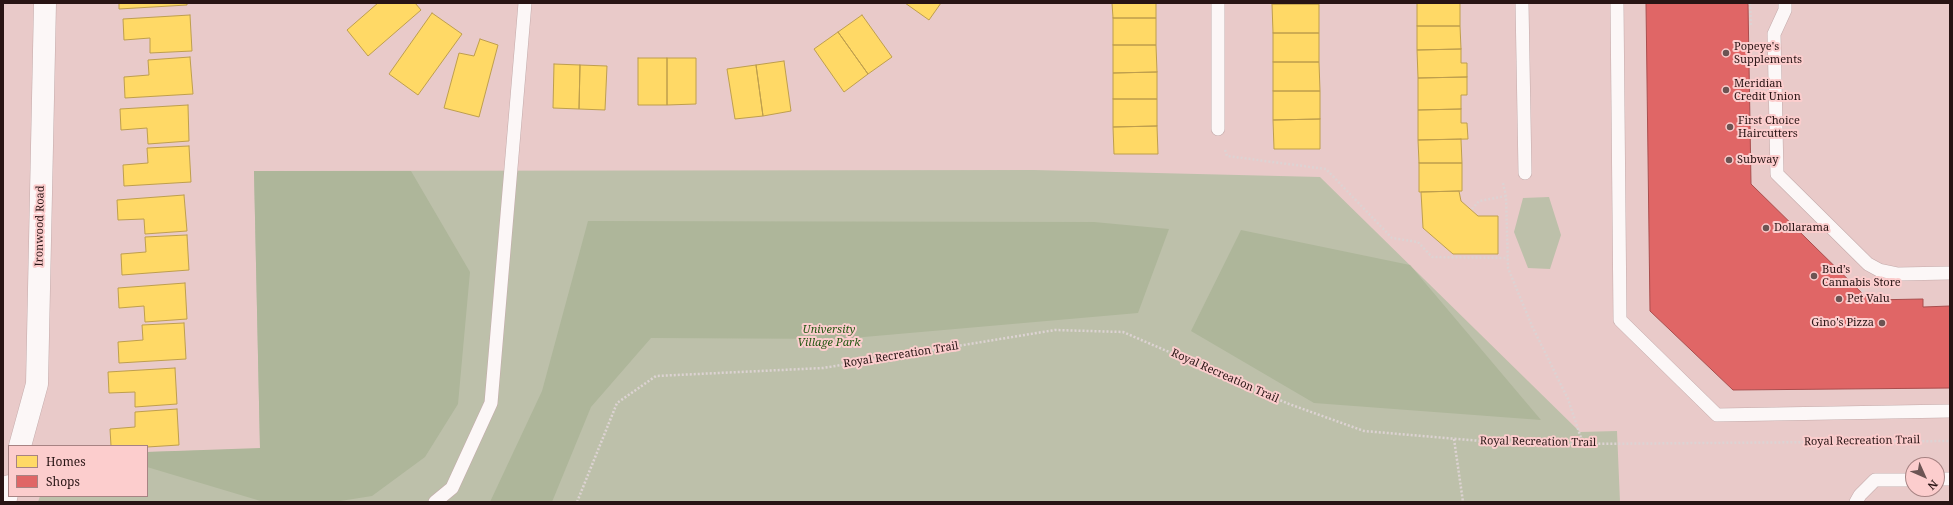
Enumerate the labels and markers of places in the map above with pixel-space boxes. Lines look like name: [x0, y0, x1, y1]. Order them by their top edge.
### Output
place label: Popeye's Supplements: [1734, 40, 1802, 66]
marker: Popeye's Supplements: [1721, 48, 1731, 58]
place label: Meridian Credit Union: [1734, 77, 1801, 103]
marker: Meridian Credit Union: [1721, 85, 1731, 95]
place label: First Choice Haircutters: [1738, 114, 1800, 140]
marker: First Choice Haircutters: [1725, 122, 1735, 132]
place label: Subway: [1737, 153, 1778, 167]
marker: Subway: [1724, 155, 1734, 165]
place label: Dollarama: [1774, 221, 1829, 235]
marker: Dollarama: [1761, 223, 1771, 233]
place label: Bud’s Cannabis Store: [1822, 263, 1901, 289]
marker: Bud’s Cannabis Store: [1809, 271, 1819, 281]
place label: Pet Valu: [1847, 292, 1890, 306]
marker: Pet Valu: [1834, 294, 1844, 304]
place label: Gino's Pizza: [1811, 316, 1874, 330]
marker: Gino's Pizza: [1877, 318, 1887, 328]

